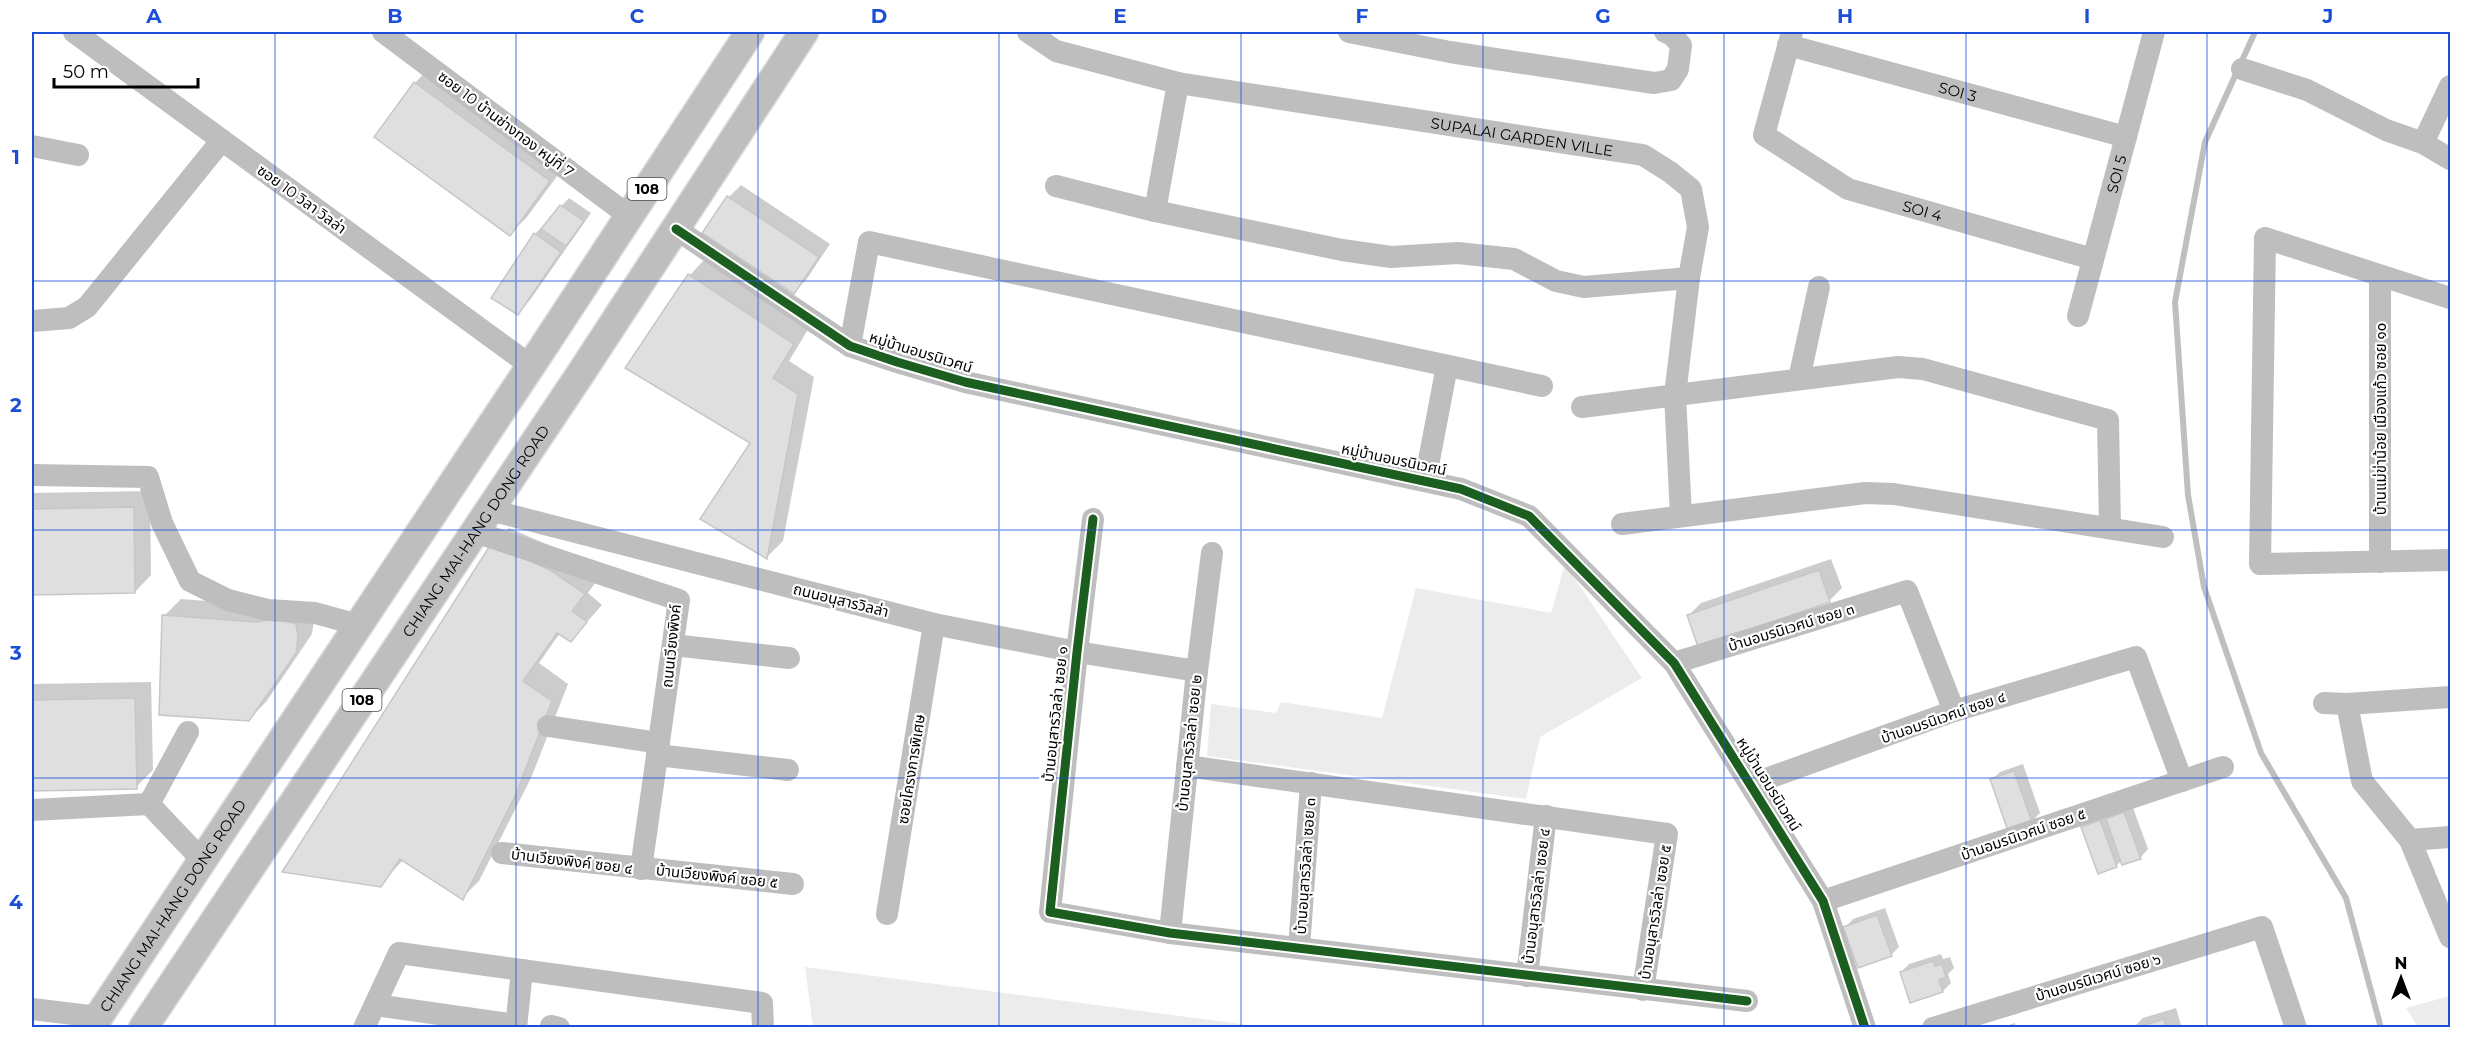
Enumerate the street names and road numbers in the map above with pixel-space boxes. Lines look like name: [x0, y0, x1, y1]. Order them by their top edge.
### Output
street label: ซอย 10 บ้านช่างทอง หมู่ที่ 7: [434, 66, 579, 181]
street label: SOI 3: [1937, 77, 1979, 105]
street label: SUPALAI GARDEN VILLE: [1429, 113, 1615, 160]
street label: SOI 5: [2102, 153, 2130, 195]
street label: ซอย 10 วิลา วิลล่า: [254, 160, 350, 238]
road number: 108: [628, 178, 666, 200]
street label: SOI 4: [1900, 196, 1944, 225]
street label: บ้านแม่ข่าน้อย เมืองแก้ว ซอย ๑๐: [2371, 323, 2390, 515]
street label: หมู่บ้านอมรนิเวศน์: [867, 327, 975, 377]
street label: CHIANG MAI-HANG DONG ROAD: [398, 421, 553, 641]
street label: หมู่บ้านอมรนิเวศน์: [1340, 439, 1448, 479]
street label: ถนนอนุสารวิลล่า: [791, 579, 891, 621]
street label: บ้านอมรนิเวศน์ ซอย ๓: [1726, 599, 1856, 655]
street label: ถนนเวียงพิงค์: [657, 603, 685, 689]
street label: บ้านอนุสารวิลล่า ซอย ๑: [1038, 645, 1072, 783]
street label: บ้านอนุสารวิลล่า ซอย ๒: [1172, 674, 1206, 812]
street label: บ้านอมรนิเวศน์ ซอย ๔: [1878, 687, 2008, 747]
road number: 108: [342, 689, 382, 711]
street label: ซอยโครงการพิเศษ: [893, 712, 929, 825]
street label: หมู่บ้านอมรนิเวศน์: [1733, 734, 1805, 834]
street label: CHIANG MAI-HANG DONG ROAD: [95, 796, 250, 1015]
street label: บ้านอนุสารวิลล่า ซอย ๓: [1291, 797, 1319, 935]
street label: บ้านอมรนิเวศน์ ซอย ๕: [1958, 804, 2088, 864]
street label: บ้านอนุสารวิลล่า ซอย ๔: [1518, 827, 1554, 965]
street label: บ้านอนุสารวิลล่า ซอย ๕: [1635, 843, 1675, 981]
street label: บ้านเวียงพิงค์ ซอย ๔: [510, 844, 634, 878]
street label: บ้านเวียงพิงค์ ซอย ๕: [655, 860, 779, 892]
street label: บ้านอมรนิเวศน์ ซอย ๖: [2033, 949, 2163, 1005]

